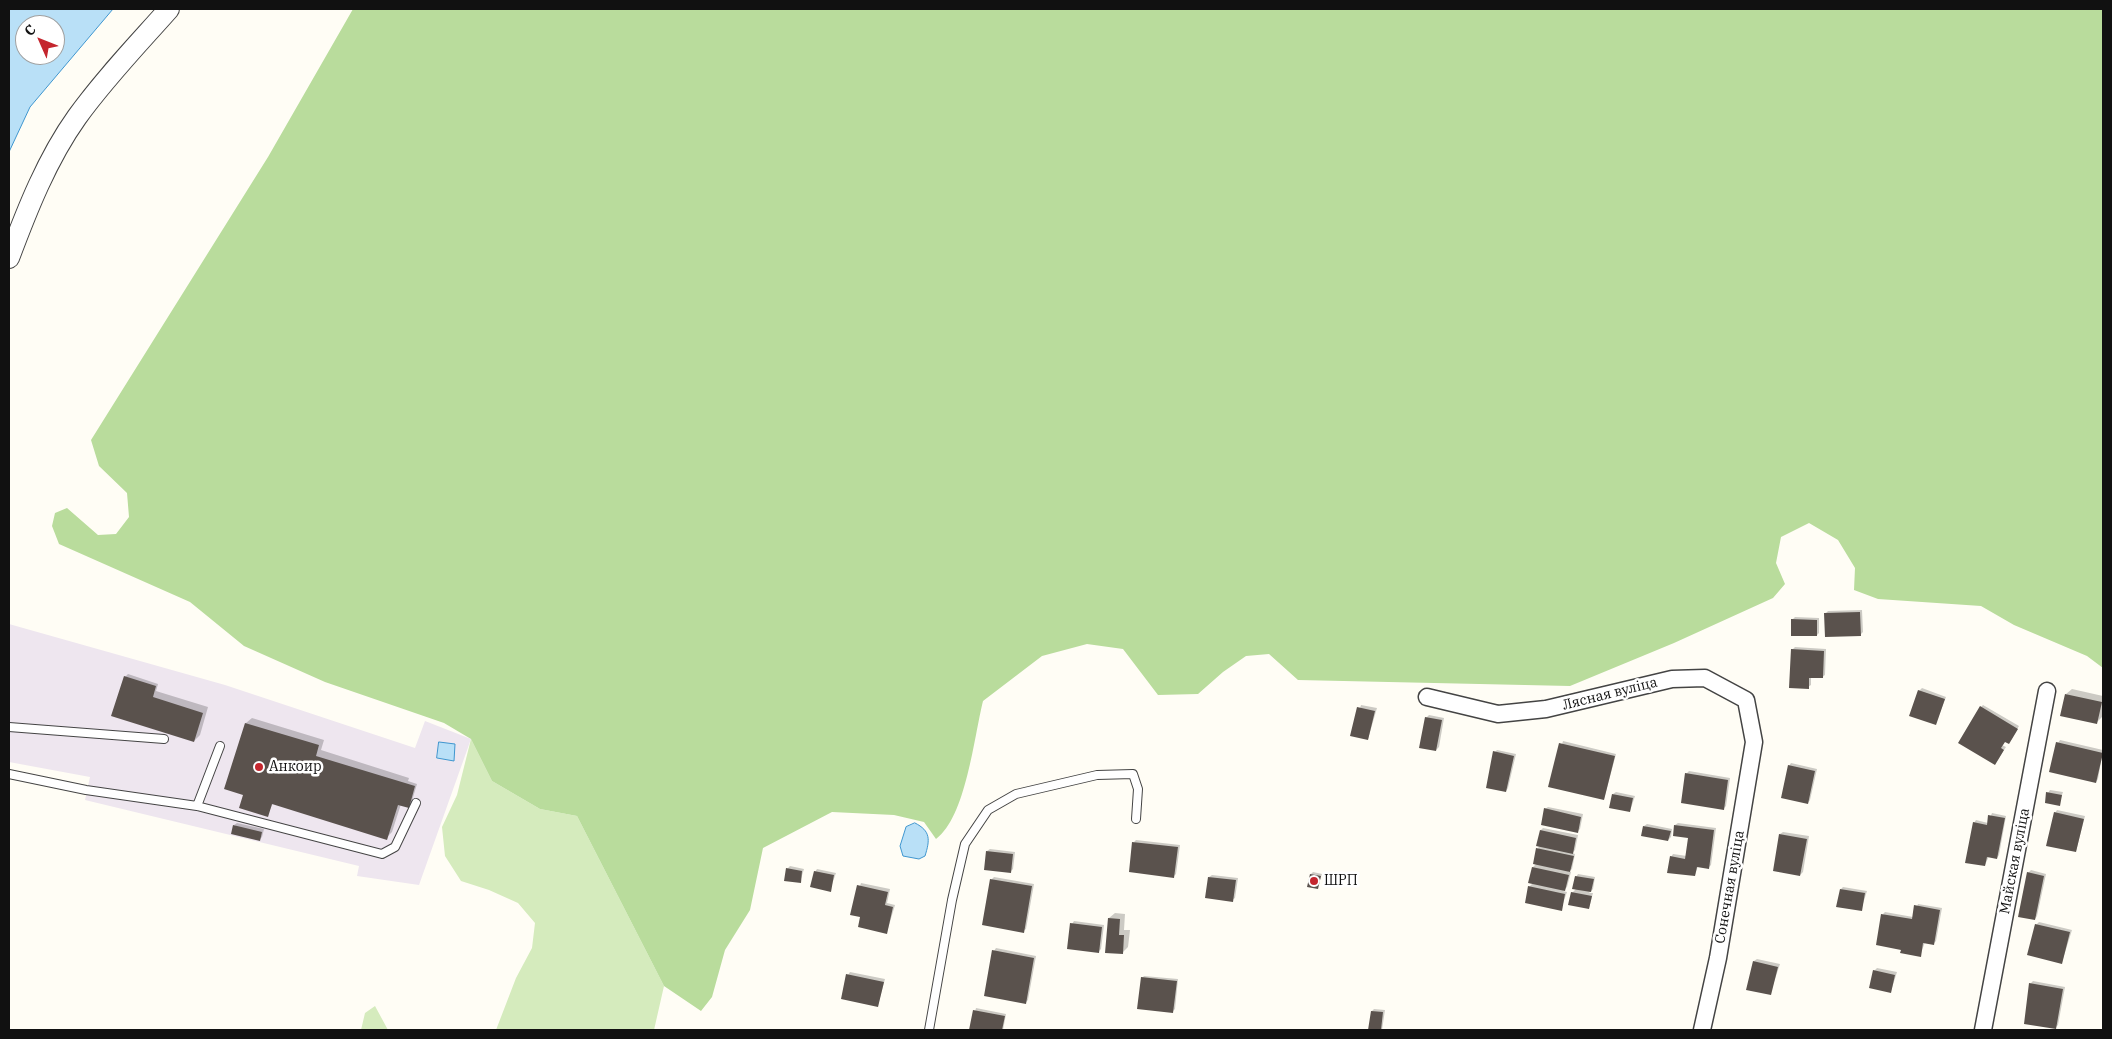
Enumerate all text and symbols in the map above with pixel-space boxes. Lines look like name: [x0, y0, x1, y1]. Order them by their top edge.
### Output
north arrow: [15, 15, 65, 65]
text: С: [20, 21, 40, 40]
street label: Лясная вуліца: [1561, 674, 1659, 714]
place label: Анкоир: [269, 759, 322, 775]
marker: Анкоир: [253, 761, 265, 773]
street label: Майская вуліца: [1996, 807, 2034, 915]
street label: Сонечная вуліца: [1712, 829, 1748, 945]
place label: ШРП: [1324, 873, 1358, 889]
marker: ШРП: [1308, 875, 1320, 887]

